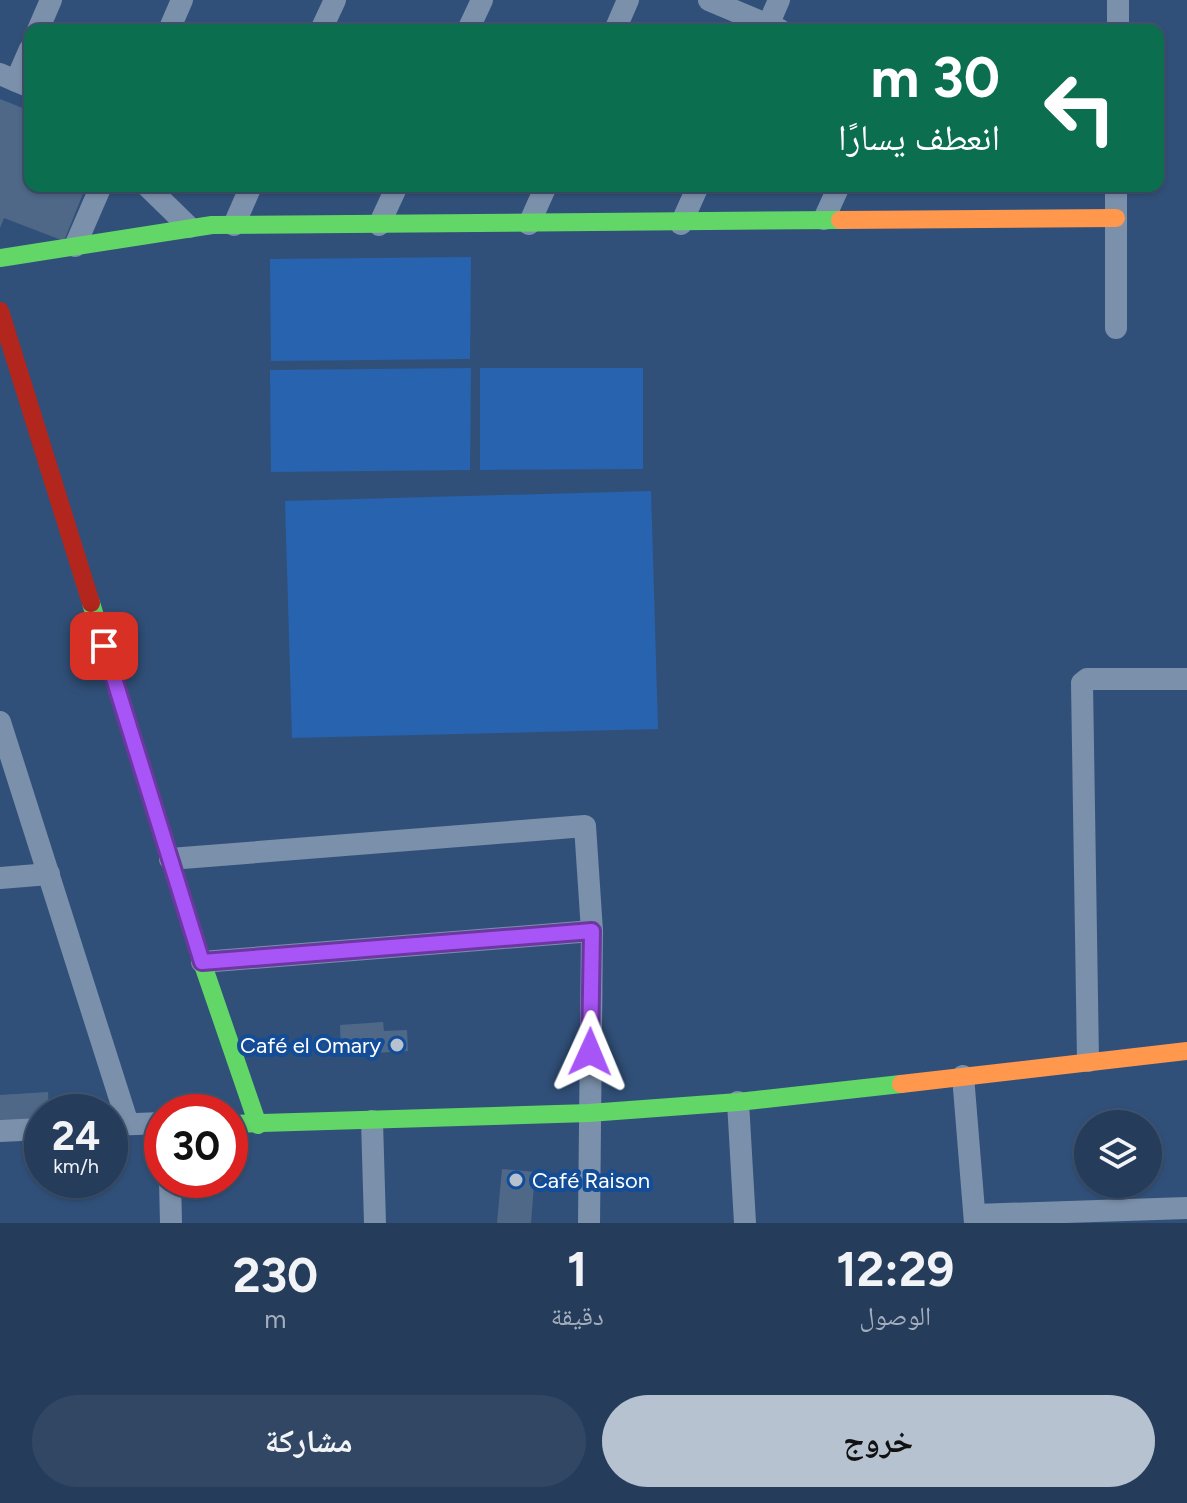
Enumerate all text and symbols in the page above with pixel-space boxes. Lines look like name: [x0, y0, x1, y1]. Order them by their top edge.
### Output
text: 30 m: [870, 44, 1000, 111]
icon: left: [1028, 56, 1132, 160]
text: انعطف يسارًا: [838, 116, 1000, 159]
pin: [70, 612, 138, 680]
icon: arrive: [82, 624, 126, 668]
position arrow: [548, 1010, 632, 1094]
place label: Café el Omary: [240, 1032, 381, 1059]
marker: Café el Omary: [388, 1036, 406, 1054]
speed limit sign: 30: [144, 1094, 248, 1198]
map controls: [1074, 1110, 1162, 1198]
button: layers: [1074, 1110, 1162, 1198]
text: 24: [52, 1112, 100, 1160]
text: km/h: [53, 1154, 99, 1178]
place label: Café Raison: [532, 1167, 650, 1194]
marker: Café Raison: [507, 1171, 525, 1189]
text: 1: [567, 1240, 587, 1298]
text: 12:29: [836, 1240, 954, 1298]
text: 230: [233, 1246, 318, 1304]
text: دقيقة: [551, 1300, 604, 1332]
text: الوصول: [859, 1300, 931, 1332]
text: m: [264, 1303, 286, 1335]
button: مشاركة: [32, 1395, 586, 1487]
button: خروج: [602, 1395, 1155, 1487]

